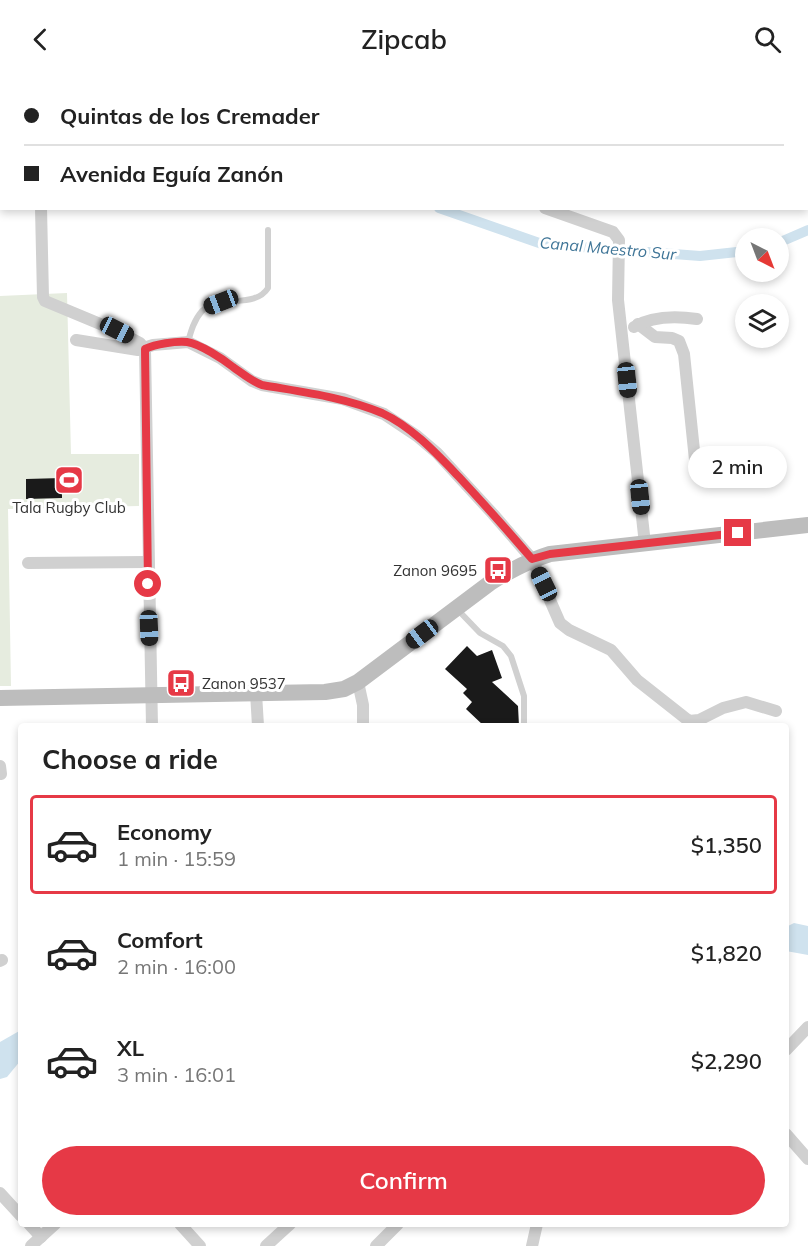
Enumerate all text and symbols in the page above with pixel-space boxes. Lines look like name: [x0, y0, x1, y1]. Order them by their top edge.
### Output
text: Zipcab: [361, 22, 447, 56]
icon: back: [24, 23, 57, 56]
icon: search: [751, 23, 784, 56]
text: Quintas de los Cremader: [60, 102, 319, 130]
text: Avenida Eguía Zanón: [60, 160, 284, 188]
north arrow: [735, 228, 789, 282]
map controls: [735, 228, 789, 348]
water label: Canal Maestro Sur: [539, 232, 678, 264]
car: [201, 287, 241, 317]
button: layers: [735, 294, 789, 348]
car: [97, 314, 137, 346]
car: [616, 361, 638, 399]
callout: 2 min: [688, 446, 788, 488]
text: 2 min: [712, 454, 763, 479]
sports icon: Tala Rugby Club: [53, 464, 85, 496]
car: [629, 478, 651, 516]
place label: Tala Rugby Club: [12, 498, 126, 517]
route end: [724, 519, 751, 546]
bus stop icon: Zanon 9695: [482, 554, 514, 586]
place label: Zanon 9695: [393, 561, 477, 580]
car: [528, 564, 560, 604]
route start: [134, 570, 161, 597]
car: [139, 610, 159, 646]
car: [402, 616, 442, 652]
bus stop icon: Zanon 9537: [165, 667, 197, 699]
place label: Zanon 9537: [202, 674, 286, 693]
text: Choose a ride: [42, 742, 218, 776]
icon: car: [45, 818, 99, 872]
text: Economy: [117, 818, 212, 846]
text: $1,350: [691, 831, 762, 859]
text: 1 min · 15:59: [117, 846, 236, 871]
icon: car: [45, 926, 99, 980]
text: Comfort: [117, 926, 203, 954]
text: $1,820: [691, 939, 762, 967]
text: 2 min · 16:00: [117, 954, 236, 979]
icon: car: [45, 1034, 99, 1088]
text: XL: [117, 1034, 144, 1062]
text: $2,290: [691, 1047, 762, 1075]
text: 3 min · 16:01: [117, 1062, 236, 1087]
button: Confirm: [42, 1146, 765, 1215]

